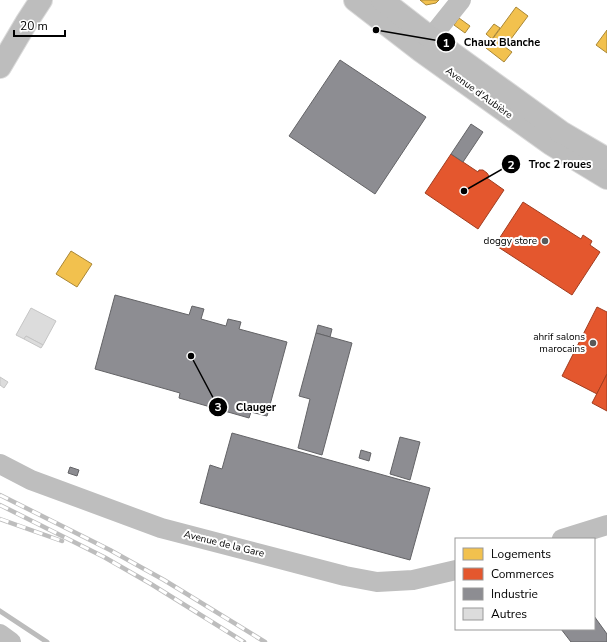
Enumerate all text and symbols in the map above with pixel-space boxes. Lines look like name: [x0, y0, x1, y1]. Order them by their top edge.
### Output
scale bar: [14, 12, 65, 38]
text: 20 m: [20, 18, 48, 34]
callout: Chaux Blanche: [436, 31, 548, 54]
text: 1: [442, 35, 450, 51]
text: Chaux Blanche: [464, 35, 540, 50]
street label: Avenue d'Aubière: [443, 64, 515, 122]
callout: Troc 2 roues: [501, 153, 599, 176]
text: 2: [507, 157, 515, 173]
text: Troc 2 roues: [529, 157, 591, 172]
place label: doggy store: [484, 234, 537, 248]
marker: doggy store: [540, 236, 550, 246]
place label: ahrif salons marocains: [533, 330, 585, 356]
marker: ahrif salons marocains: [588, 338, 598, 348]
callout: Clauger: [208, 396, 284, 419]
text: 3: [214, 399, 222, 415]
text: Clauger: [236, 400, 277, 415]
street label: Avenue de la Gare: [182, 527, 266, 561]
legend: [455, 538, 595, 630]
text: Logements: [491, 546, 551, 562]
text: Commerces: [491, 566, 554, 582]
text: Industrie: [491, 586, 538, 602]
text: Autres: [491, 606, 527, 622]

